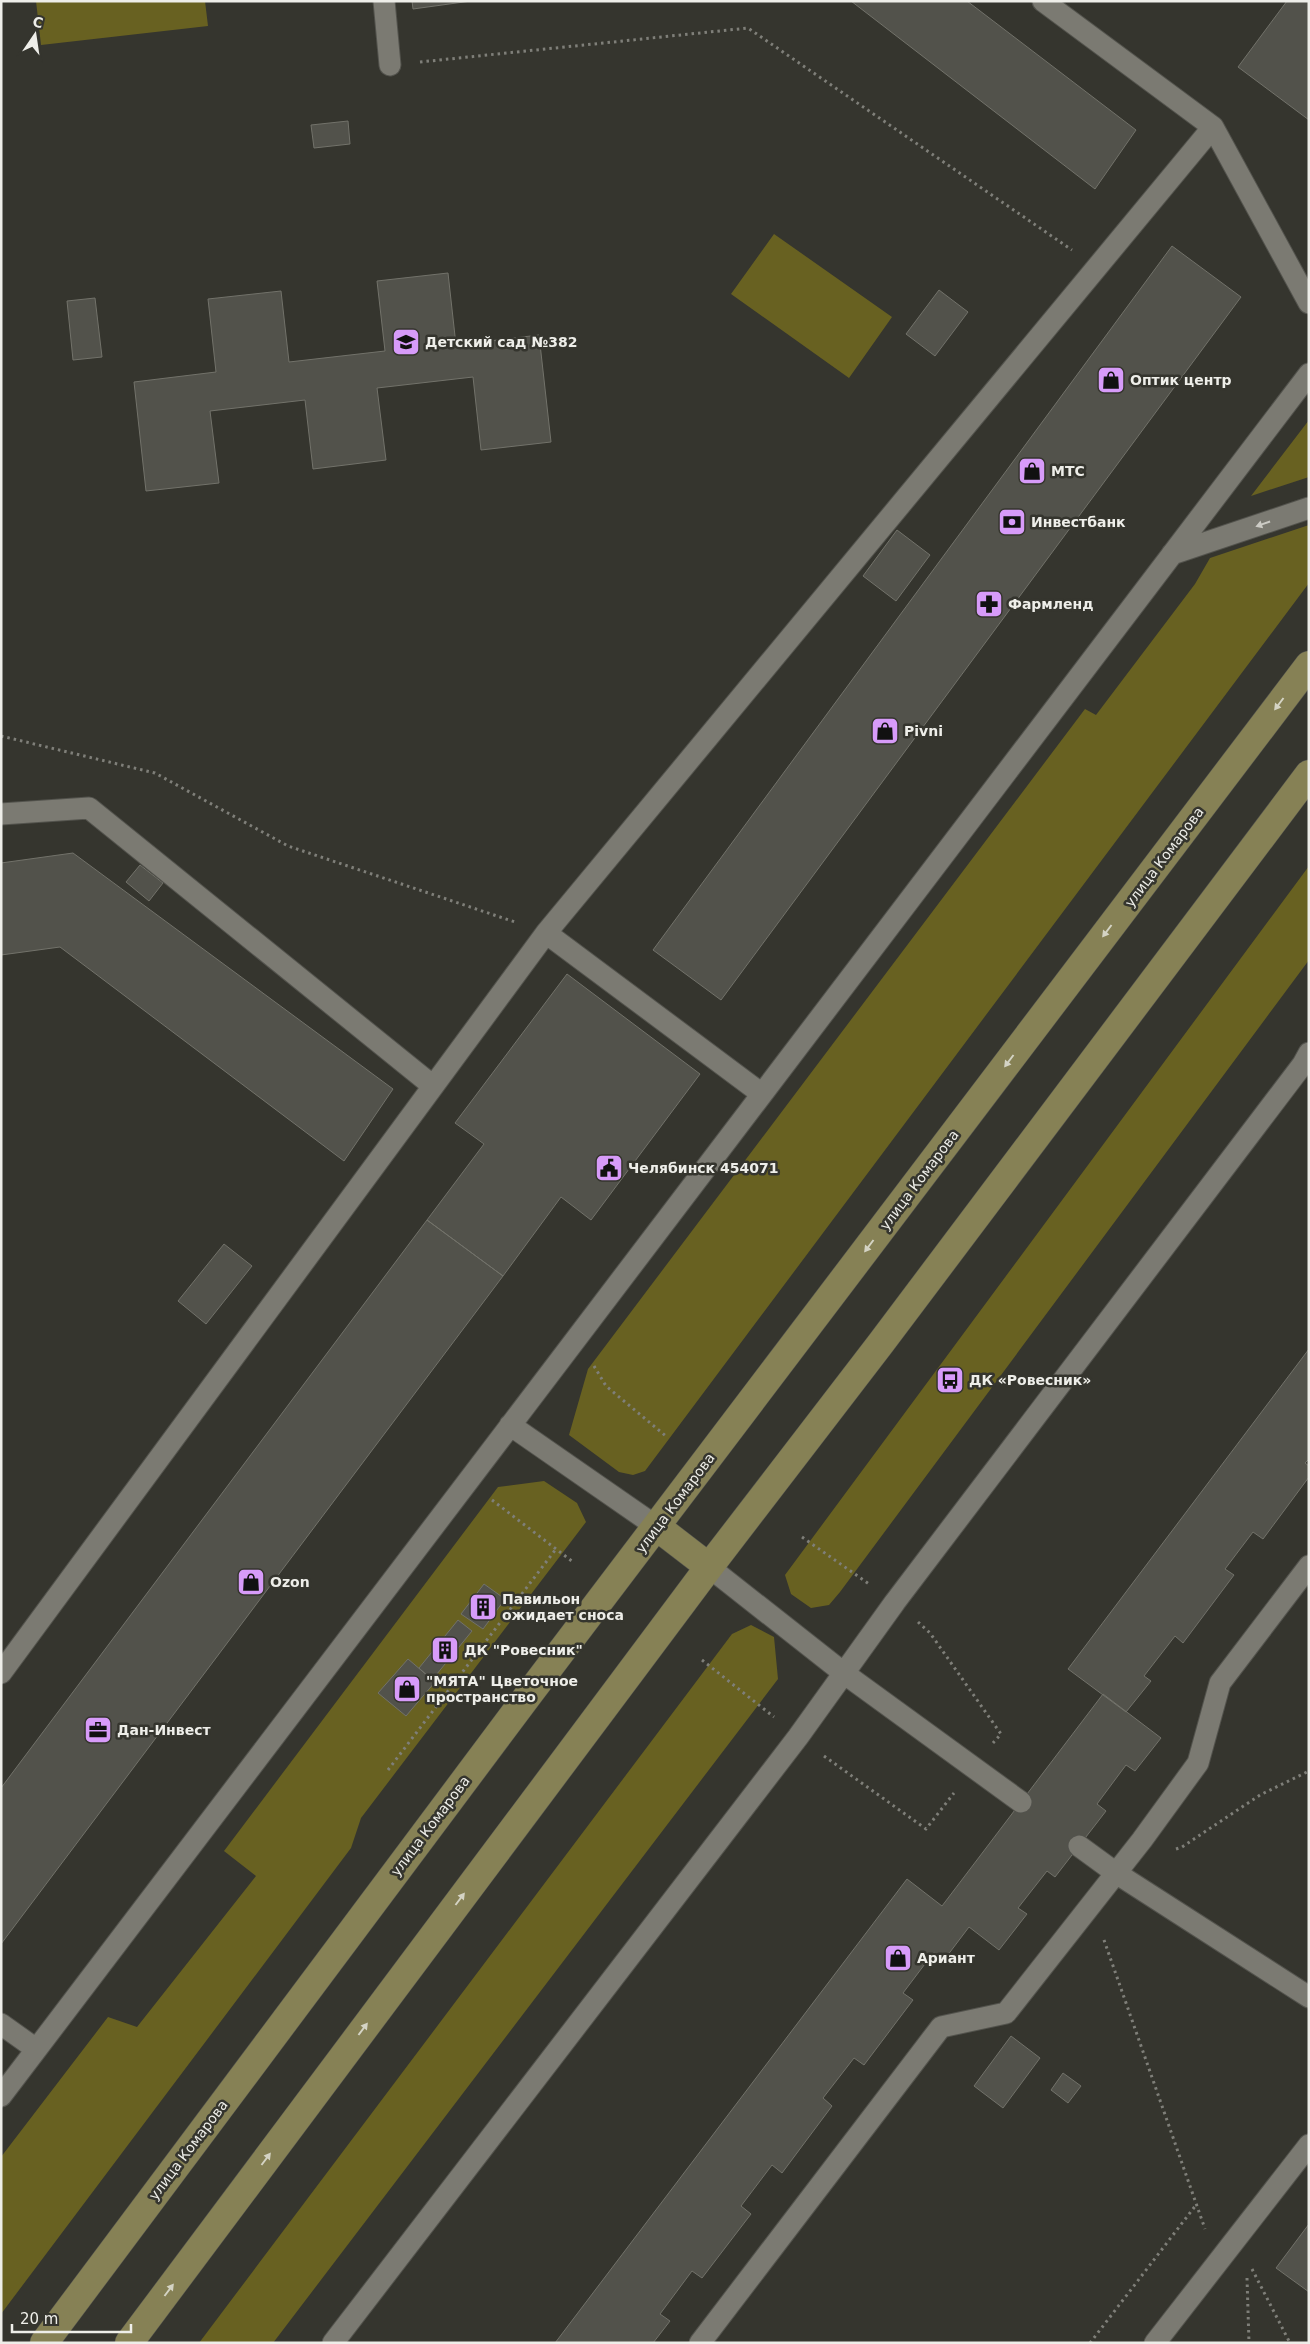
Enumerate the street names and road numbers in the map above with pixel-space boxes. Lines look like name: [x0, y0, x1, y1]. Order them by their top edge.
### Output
street label: улица Комарова: [1121, 804, 1207, 910]
street label: улица Комарова: [876, 1127, 962, 1233]
street label: улица Комарова: [632, 1450, 718, 1556]
street label: улица Комарова: [387, 1773, 473, 1879]
street label: улица Комарова: [145, 2097, 231, 2203]

